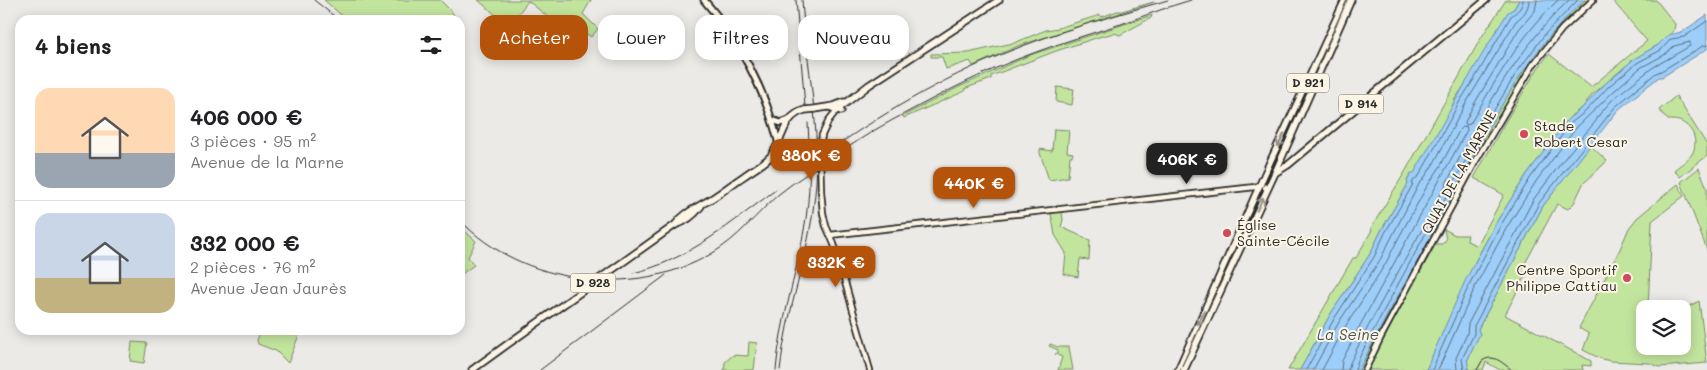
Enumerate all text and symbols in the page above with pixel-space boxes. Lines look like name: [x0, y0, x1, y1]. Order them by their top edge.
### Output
chip: Acheter: [480, 15, 588, 60]
chip: Louer: [598, 15, 685, 60]
chip: Filtres: [695, 15, 788, 60]
chip: Nouveau: [798, 15, 909, 60]
icon: filters: [417, 31, 445, 59]
text: 4 biens: [35, 32, 111, 59]
road number: D 921: [1287, 74, 1329, 92]
road number: D 914: [1338, 95, 1384, 114]
text: 406 000 €: [190, 103, 302, 130]
street label: QUAI DE LA MARINE: [1417, 107, 1500, 237]
icon: home: [75, 108, 135, 168]
place label: Stade Robert Cesar: [1534, 116, 1628, 151]
marker: Stade Robert Cesar: [1518, 128, 1530, 140]
text: 3 pièces · 95 m²: [190, 130, 316, 151]
one-way arrow: [1276, 132, 1285, 147]
pin: 380K €: [770, 138, 852, 181]
pin: 406K €: [1146, 142, 1228, 185]
text: 380K €: [781, 144, 841, 165]
text: 406K €: [1157, 148, 1217, 169]
text: Avenue de la Marne: [190, 151, 344, 172]
pin: 440K €: [933, 166, 1015, 209]
text: 440K €: [944, 172, 1004, 193]
one-way arrow: [1256, 197, 1265, 212]
place label: Église Sainte-Cécile: [1237, 215, 1330, 250]
marker: Église Sainte-Cécile: [1221, 227, 1233, 239]
text: 332 000 €: [190, 229, 300, 256]
icon: home: [75, 233, 135, 293]
pin: 332K €: [795, 246, 877, 288]
text: 332K €: [807, 251, 865, 272]
text: 2 pièces · 76 m²: [190, 256, 316, 277]
place label: Centre Sportif Philippe Cattiau: [1506, 260, 1618, 295]
marker: Centre Sportif Philippe Cattiau: [1621, 272, 1633, 284]
road number: D 928: [570, 274, 616, 292]
text: Avenue Jean Jaurès: [190, 277, 347, 298]
map controls: [1636, 300, 1691, 355]
button: layers: [1636, 300, 1691, 355]
one-way arrow: [1196, 310, 1206, 325]
water label: La Seine: [1317, 324, 1379, 344]

